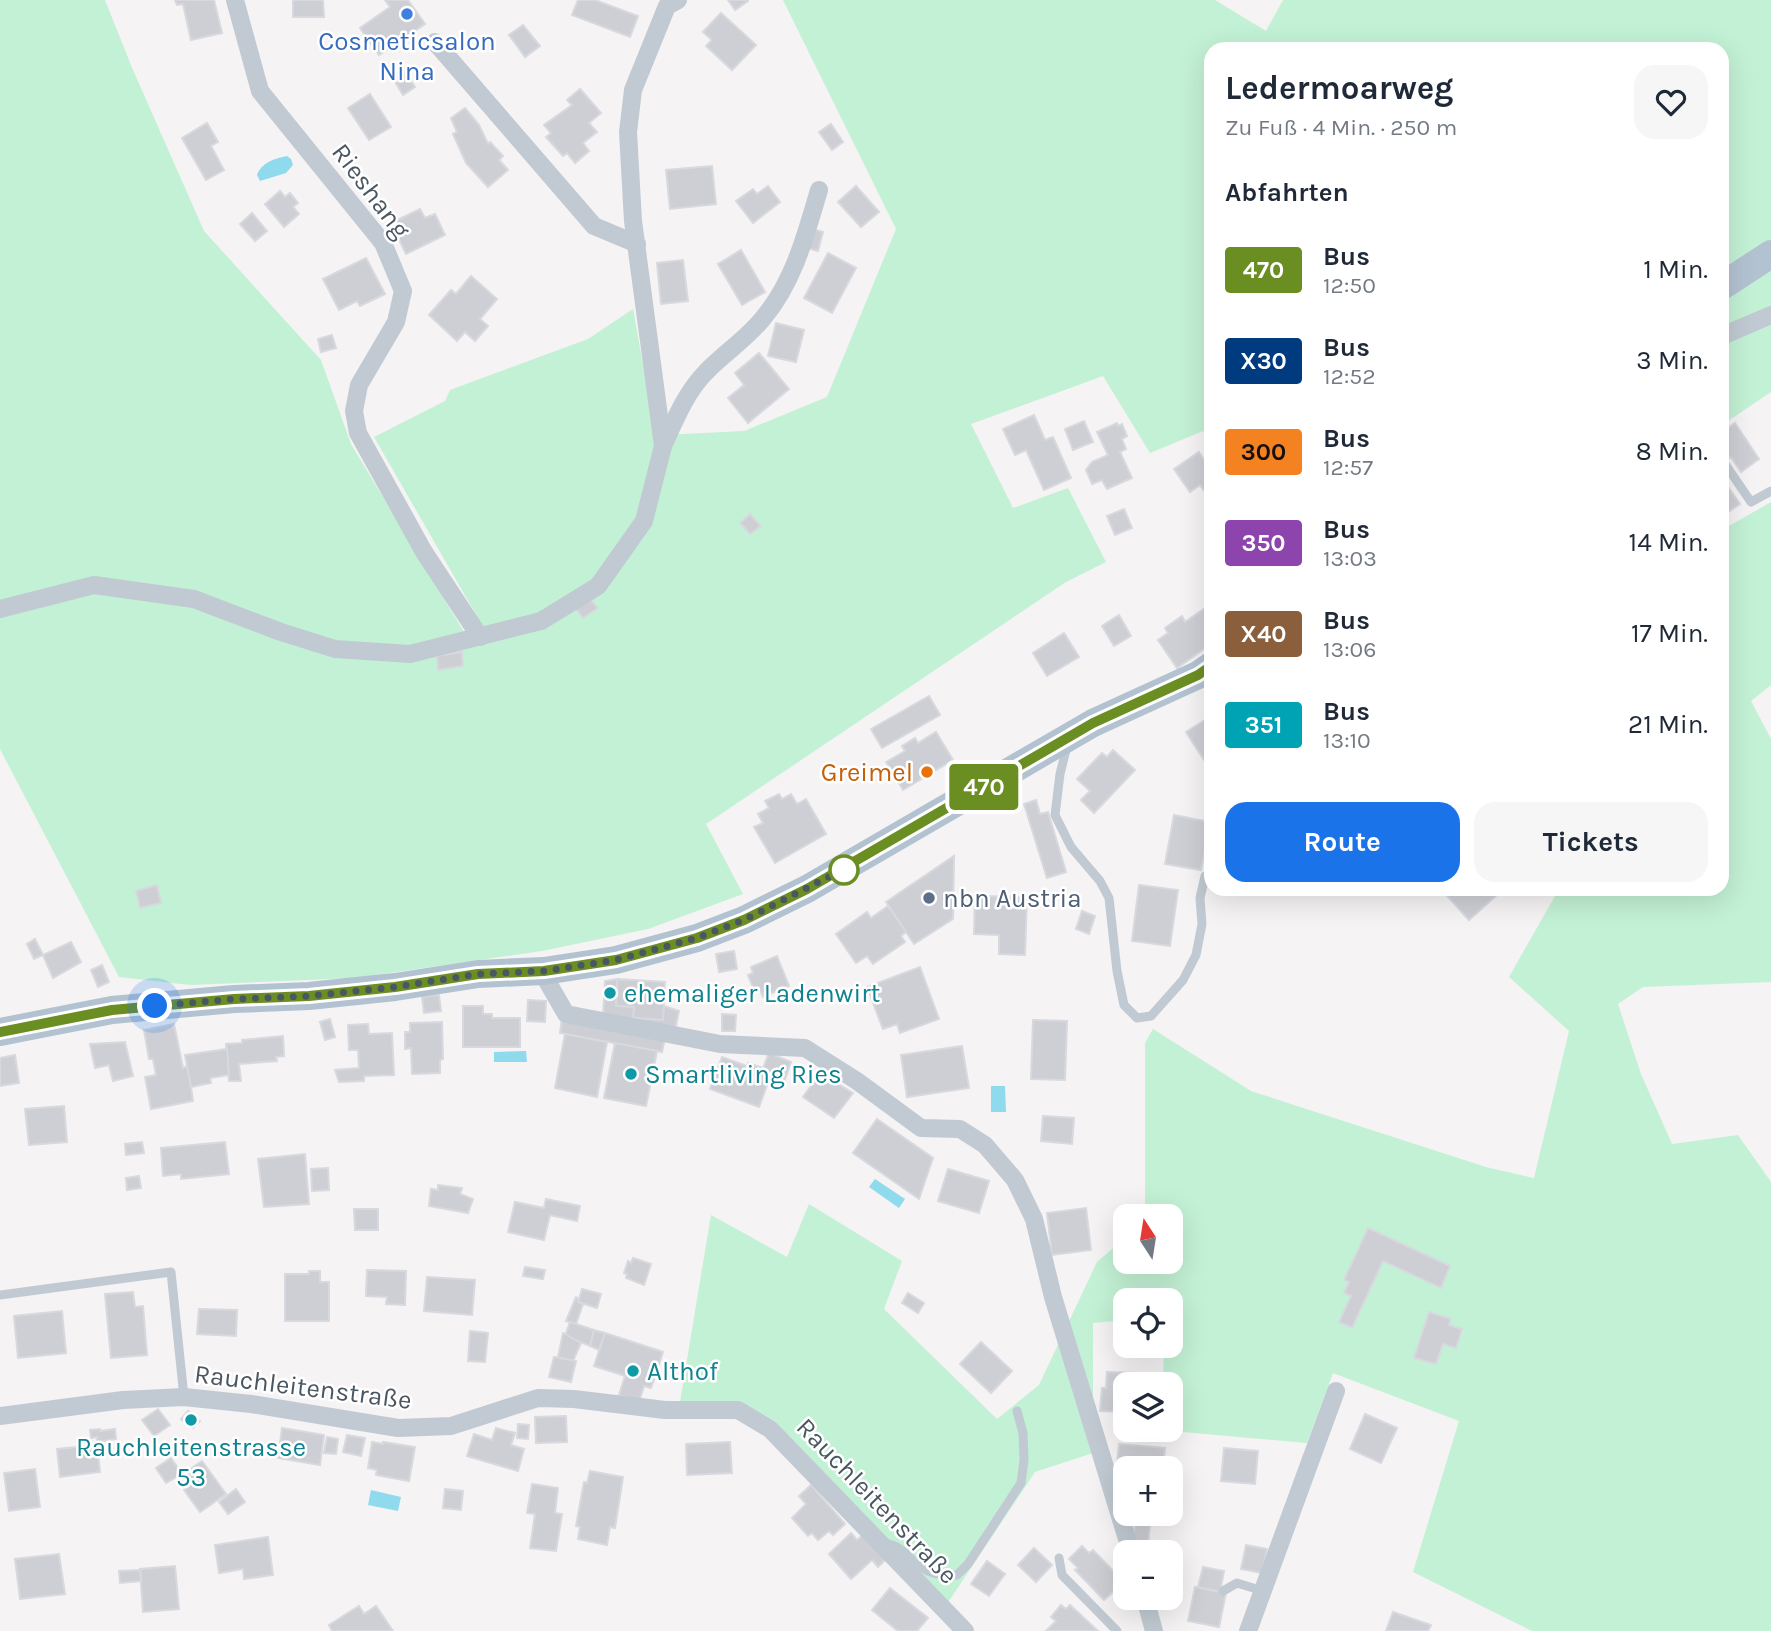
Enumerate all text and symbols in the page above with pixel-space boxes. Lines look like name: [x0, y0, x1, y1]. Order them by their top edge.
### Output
marker: Cosmeticsalon Nina: [399, 6, 415, 22]
place label: Cosmeticsalon Nina: [318, 26, 496, 87]
button: heart: [1634, 65, 1708, 139]
text: Ledermoarweg: [1225, 69, 1453, 107]
text: Zu Fuß · 4 Min. · 250 m: [1225, 114, 1457, 141]
street label: Rieshang: [325, 137, 417, 245]
text: Abfahrten: [1225, 177, 1349, 208]
text: Bus: [1323, 241, 1370, 272]
text: 1 Min.: [1643, 254, 1708, 285]
text: 470: [1243, 256, 1284, 284]
text: 12:50: [1323, 272, 1376, 299]
text: Bus: [1323, 332, 1370, 363]
text: 3 Min.: [1636, 345, 1708, 376]
text: X30: [1240, 347, 1287, 375]
text: 12:52: [1323, 363, 1376, 390]
text: Bus: [1323, 423, 1370, 454]
text: 8 Min.: [1636, 436, 1708, 467]
text: 300: [1241, 438, 1286, 466]
text: 12:57: [1323, 454, 1373, 481]
text: Bus: [1323, 514, 1370, 545]
text: 14 Min.: [1629, 527, 1708, 558]
text: 350: [1241, 529, 1286, 557]
text: 13:03: [1323, 545, 1377, 572]
text: Bus: [1323, 605, 1370, 636]
text: 17 Min.: [1631, 618, 1708, 649]
text: X40: [1241, 620, 1286, 648]
text: 13:06: [1323, 636, 1376, 663]
text: Bus: [1323, 696, 1370, 727]
text: 21 Min.: [1628, 709, 1708, 740]
text: 351: [1245, 711, 1282, 739]
text: 13:10: [1323, 727, 1371, 754]
place label: Greimel: [821, 757, 913, 788]
marker: Greimel: [919, 764, 935, 780]
line badge: 470: [944, 764, 1024, 810]
text: 470: [963, 773, 1005, 801]
button: Route: [1225, 802, 1460, 882]
button: Tickets: [1474, 802, 1708, 882]
unlabelled marker: [829, 855, 859, 885]
place label: nbn Austria: [943, 883, 1082, 914]
marker: nbn Austria: [921, 890, 937, 906]
place label: ehemaliger Ladenwirt: [624, 978, 881, 1009]
marker: ehemaliger Ladenwirt: [602, 985, 618, 1001]
your location: [137, 988, 172, 1023]
place label: Smartliving Ries: [645, 1059, 842, 1090]
marker: Smartliving Ries: [623, 1066, 639, 1082]
north arrow: [1113, 1204, 1183, 1274]
map controls: [1113, 1204, 1183, 1610]
button: locate: [1113, 1288, 1183, 1358]
place label: Althof: [647, 1356, 719, 1387]
street label: Rauchleitenstraße: [193, 1358, 413, 1416]
marker: Althof: [625, 1363, 641, 1379]
button: layers: [1113, 1372, 1183, 1442]
marker: Rauchleitenstrasse 53: [183, 1412, 199, 1428]
street label: Rauchleitenstraße: [790, 1412, 964, 1590]
place label: Rauchleitenstrasse 53: [76, 1432, 306, 1493]
button: +: [1113, 1456, 1183, 1526]
button: −: [1113, 1540, 1183, 1610]

